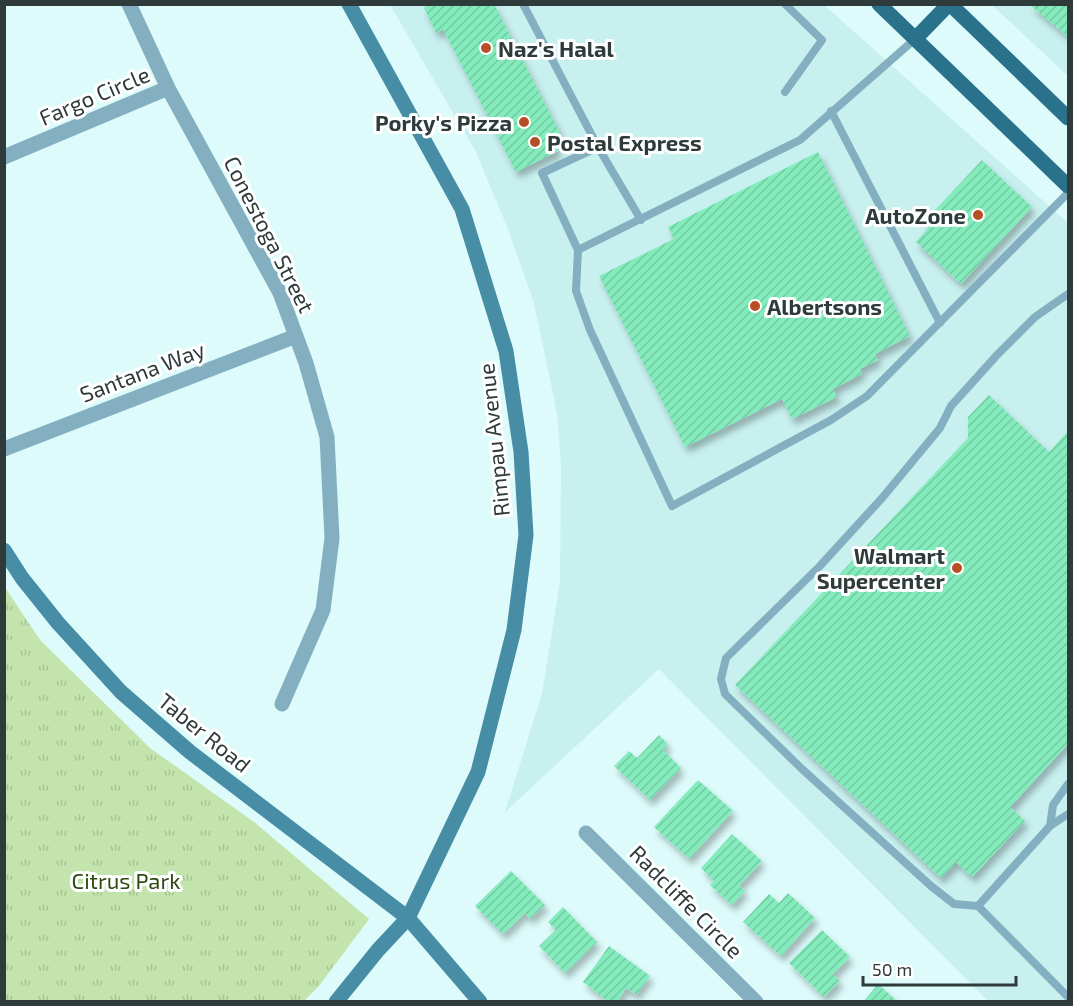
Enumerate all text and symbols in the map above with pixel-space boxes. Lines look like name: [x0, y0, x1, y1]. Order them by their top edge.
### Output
place label: Naz's Halal: [498, 35, 615, 61]
marker: Naz's Halal: [479, 41, 493, 55]
street label: Fargo Circle: [35, 60, 153, 130]
place label: Porky's Pizza: [375, 109, 512, 136]
marker: Porky's Pizza: [517, 115, 531, 129]
place label: Postal Express: [547, 129, 702, 155]
marker: Postal Express: [528, 135, 542, 149]
street label: Conestoga Street: [219, 151, 321, 317]
place label: AutoZone: [865, 202, 966, 228]
marker: AutoZone: [971, 208, 985, 222]
place label: Albertsons: [767, 293, 882, 319]
marker: Albertsons: [748, 299, 762, 313]
street label: Santana Way: [76, 335, 208, 407]
street label: Rimpau Avenue: [472, 362, 514, 518]
place label: Walmart Supercenter: [817, 542, 946, 593]
marker: Walmart Supercenter: [950, 561, 964, 575]
street label: Taber Road: [154, 687, 256, 777]
street label: Radcliffe Circle: [625, 839, 749, 963]
park label: Citrus Park: [72, 867, 180, 893]
scale bar: [863, 949, 1016, 987]
text: 50 m: [872, 958, 912, 980]

